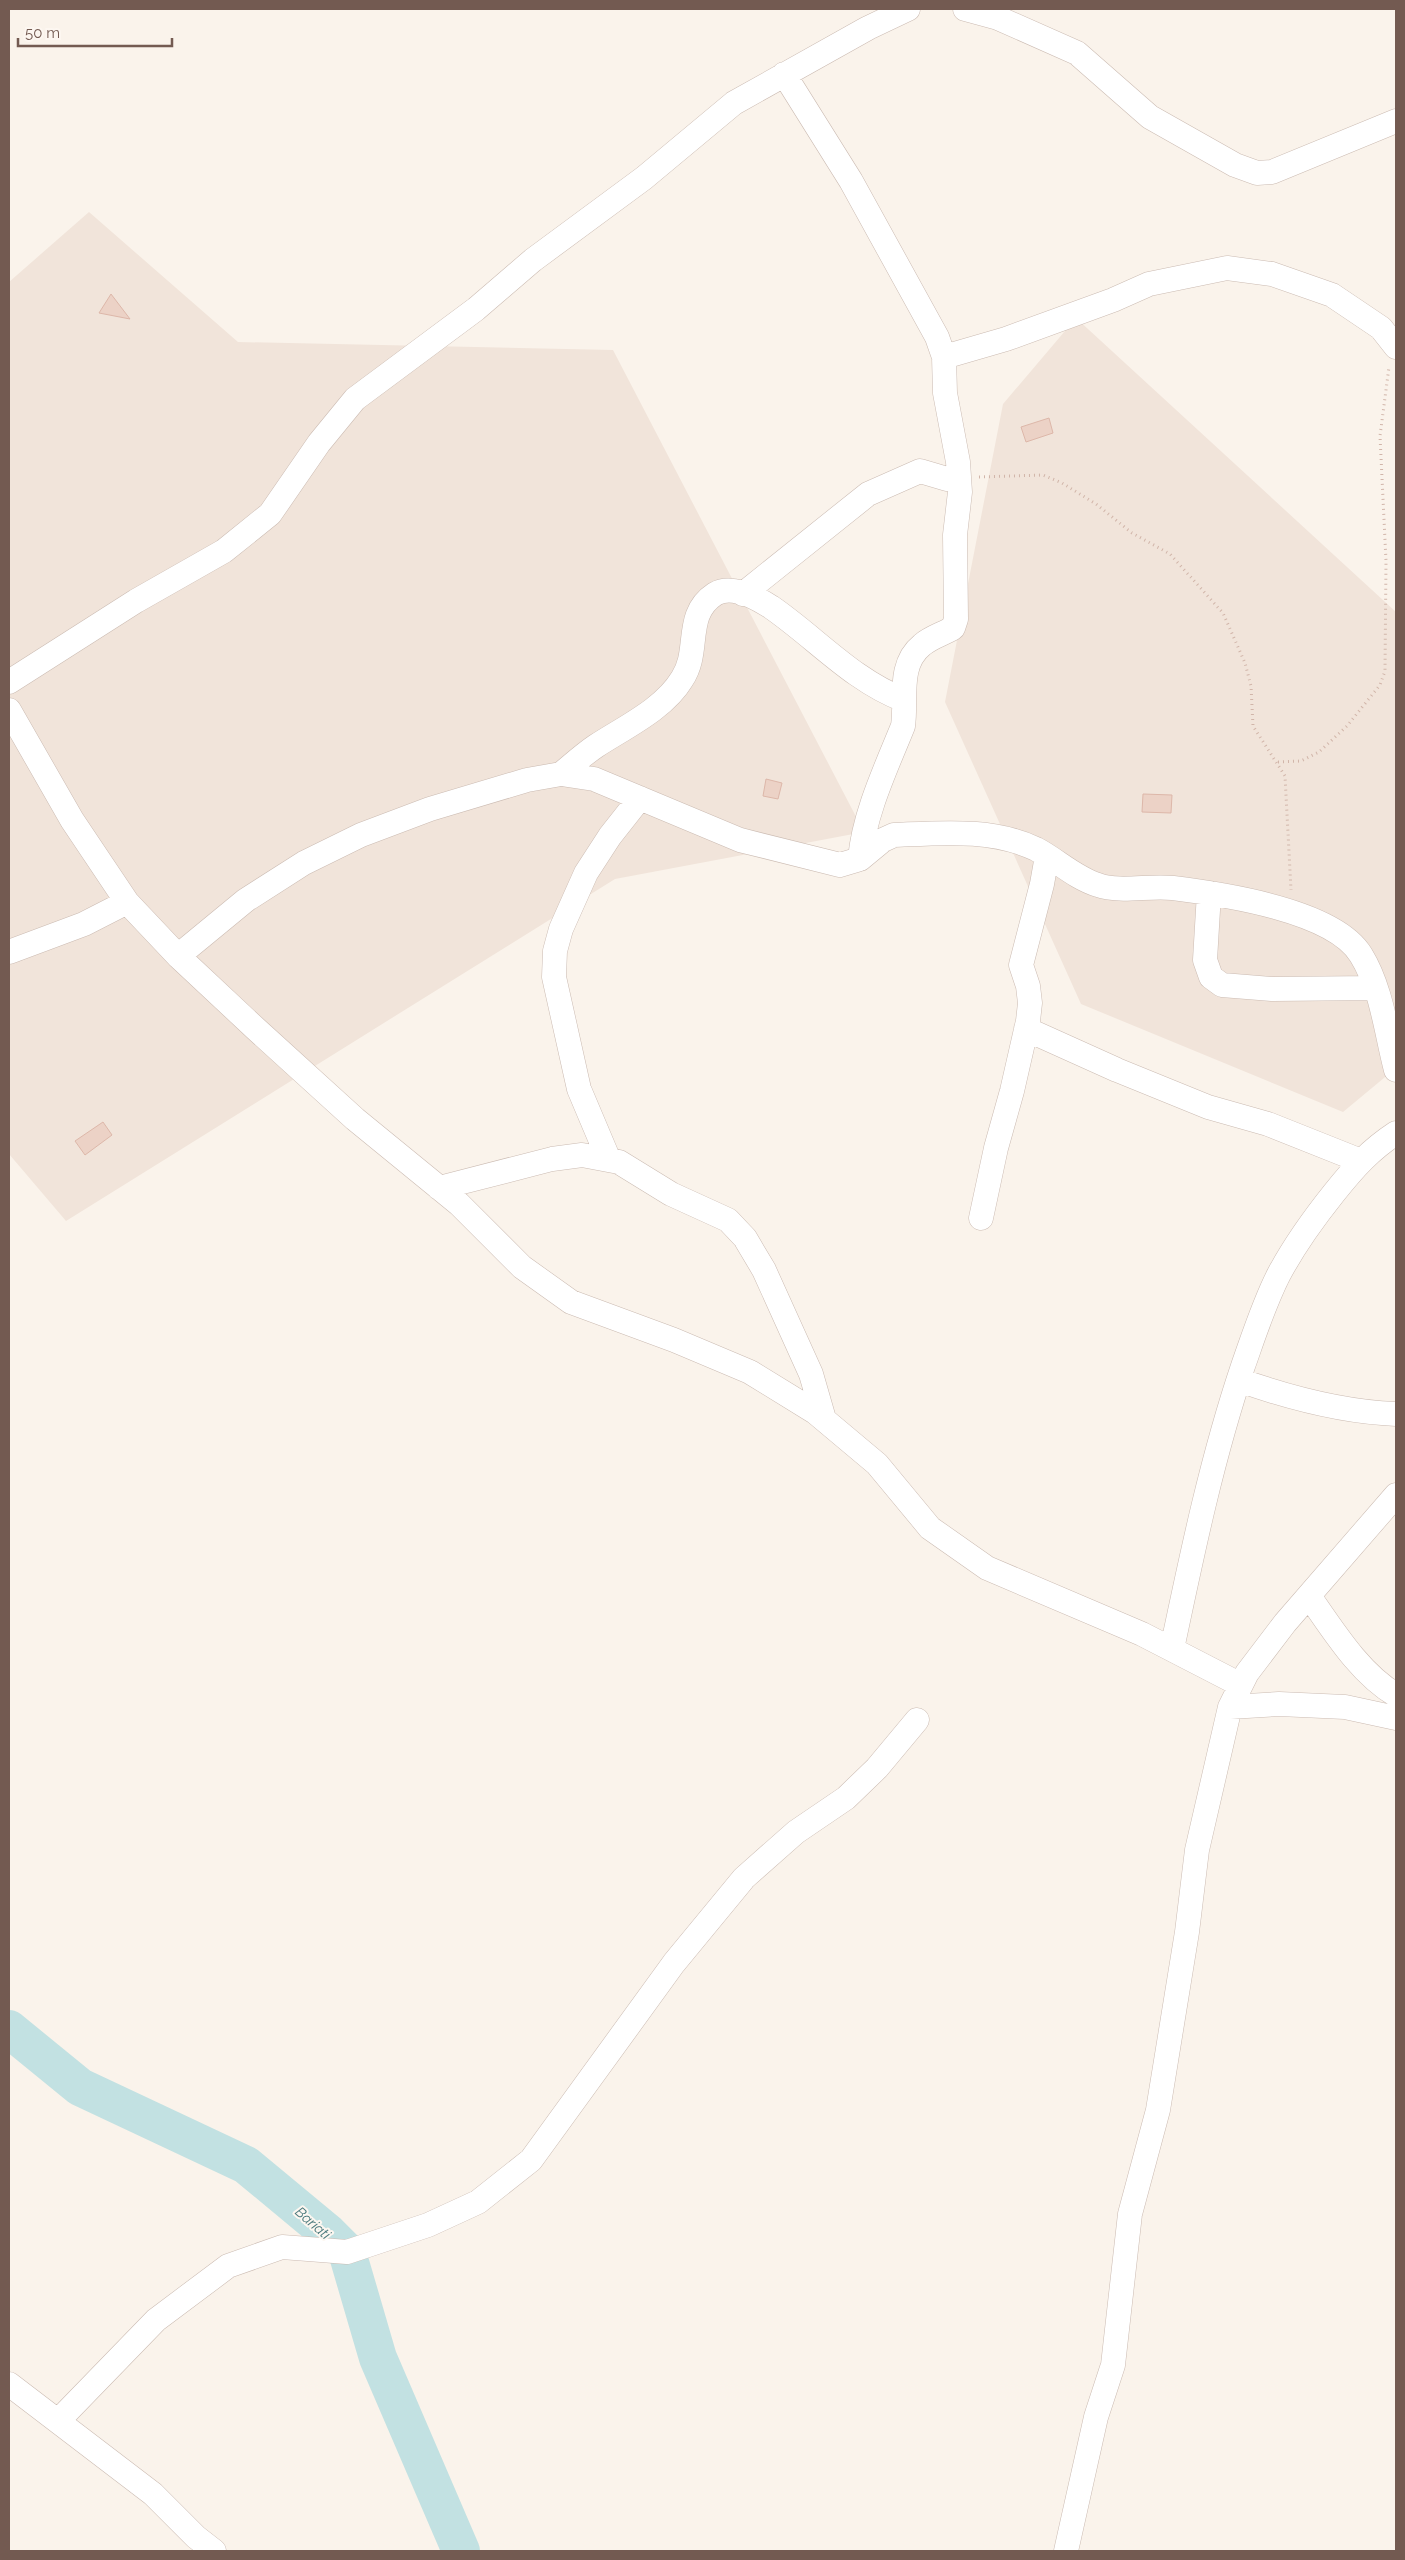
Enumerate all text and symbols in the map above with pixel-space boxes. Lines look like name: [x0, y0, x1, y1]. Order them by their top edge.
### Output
scale bar: [18, 15, 171, 47]
text: 50 m: [25, 24, 60, 42]
water label: Bariati: [292, 2204, 334, 2243]

